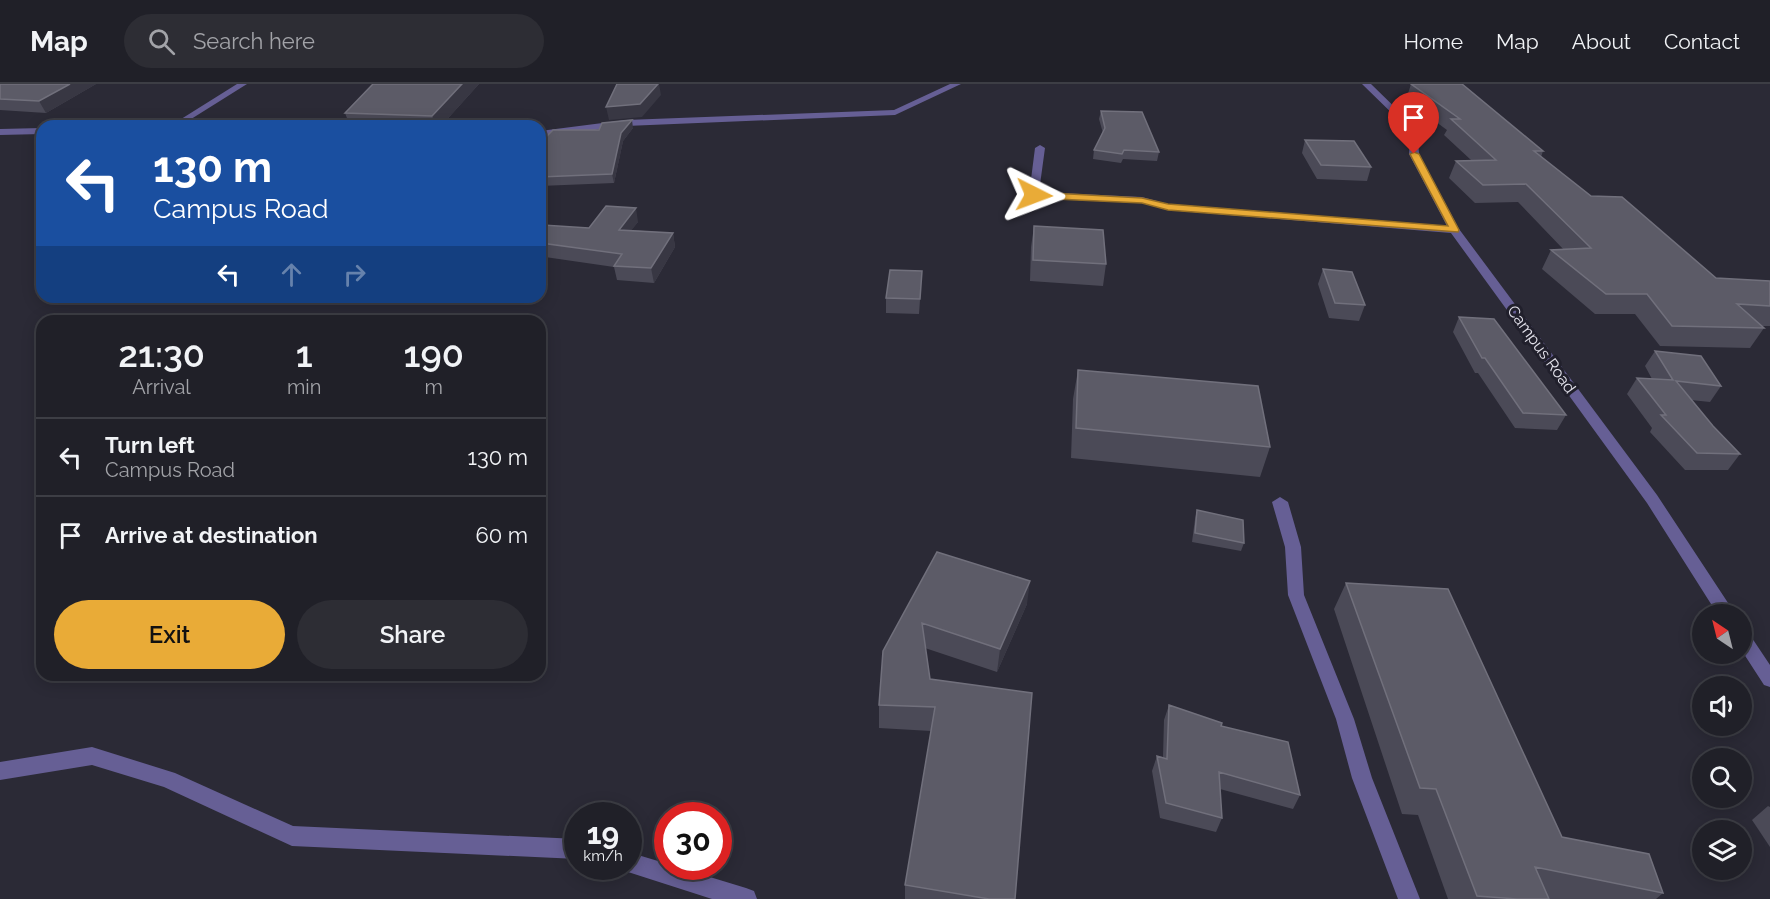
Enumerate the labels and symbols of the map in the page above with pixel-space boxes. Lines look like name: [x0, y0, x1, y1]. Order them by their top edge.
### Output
pin: [1388, 92, 1439, 154]
position arrow: [1002, 163, 1066, 227]
street label: Campus Road: [1503, 302, 1580, 397]
north arrow: [1692, 604, 1752, 664]
speed limit sign: 30: [654, 802, 732, 880]

